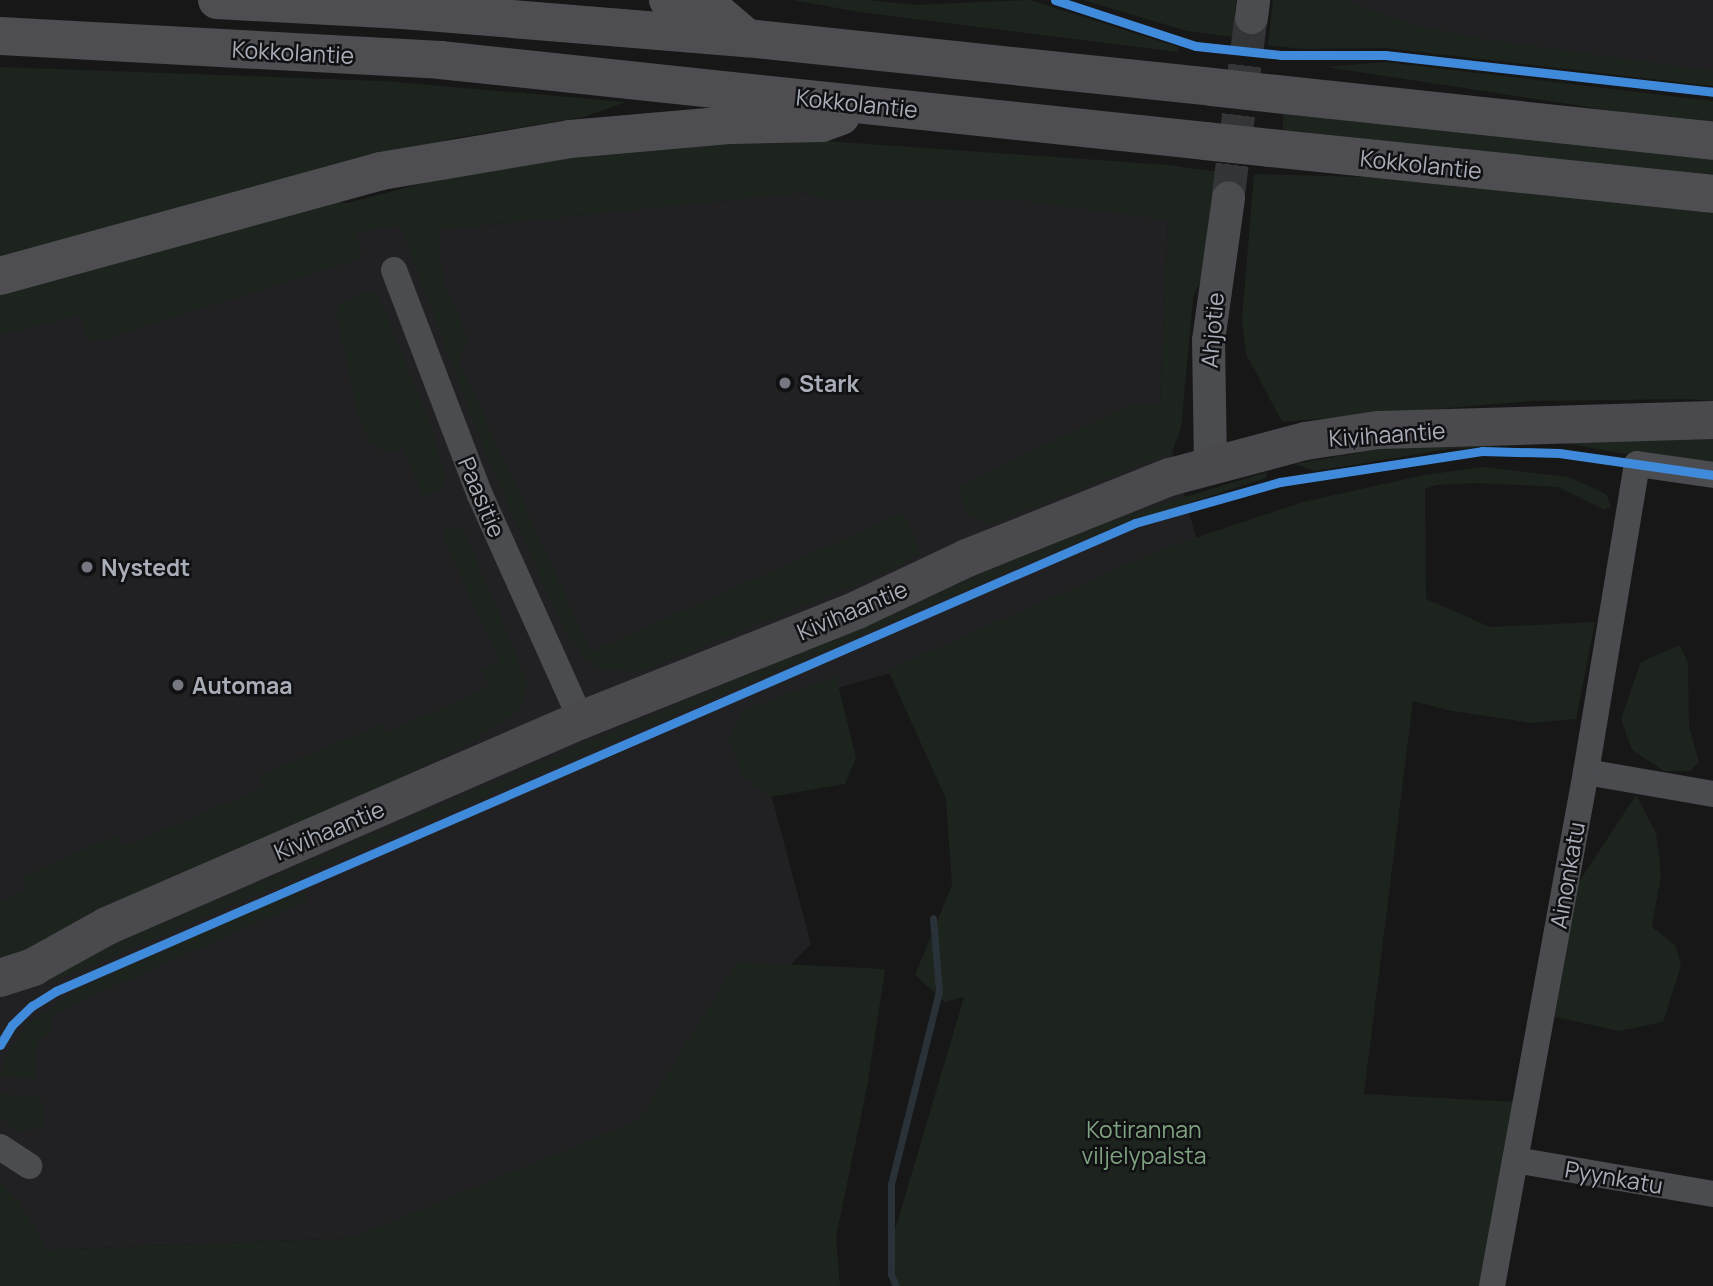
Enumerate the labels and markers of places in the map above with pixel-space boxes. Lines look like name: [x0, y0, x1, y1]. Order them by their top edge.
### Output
place label: Stark: [799, 369, 859, 397]
marker: Stark: [777, 375, 793, 391]
place label: Nystedt: [101, 553, 190, 581]
marker: Nystedt: [79, 559, 95, 575]
place label: Automaa: [192, 671, 293, 699]
marker: Automaa: [170, 677, 186, 693]

